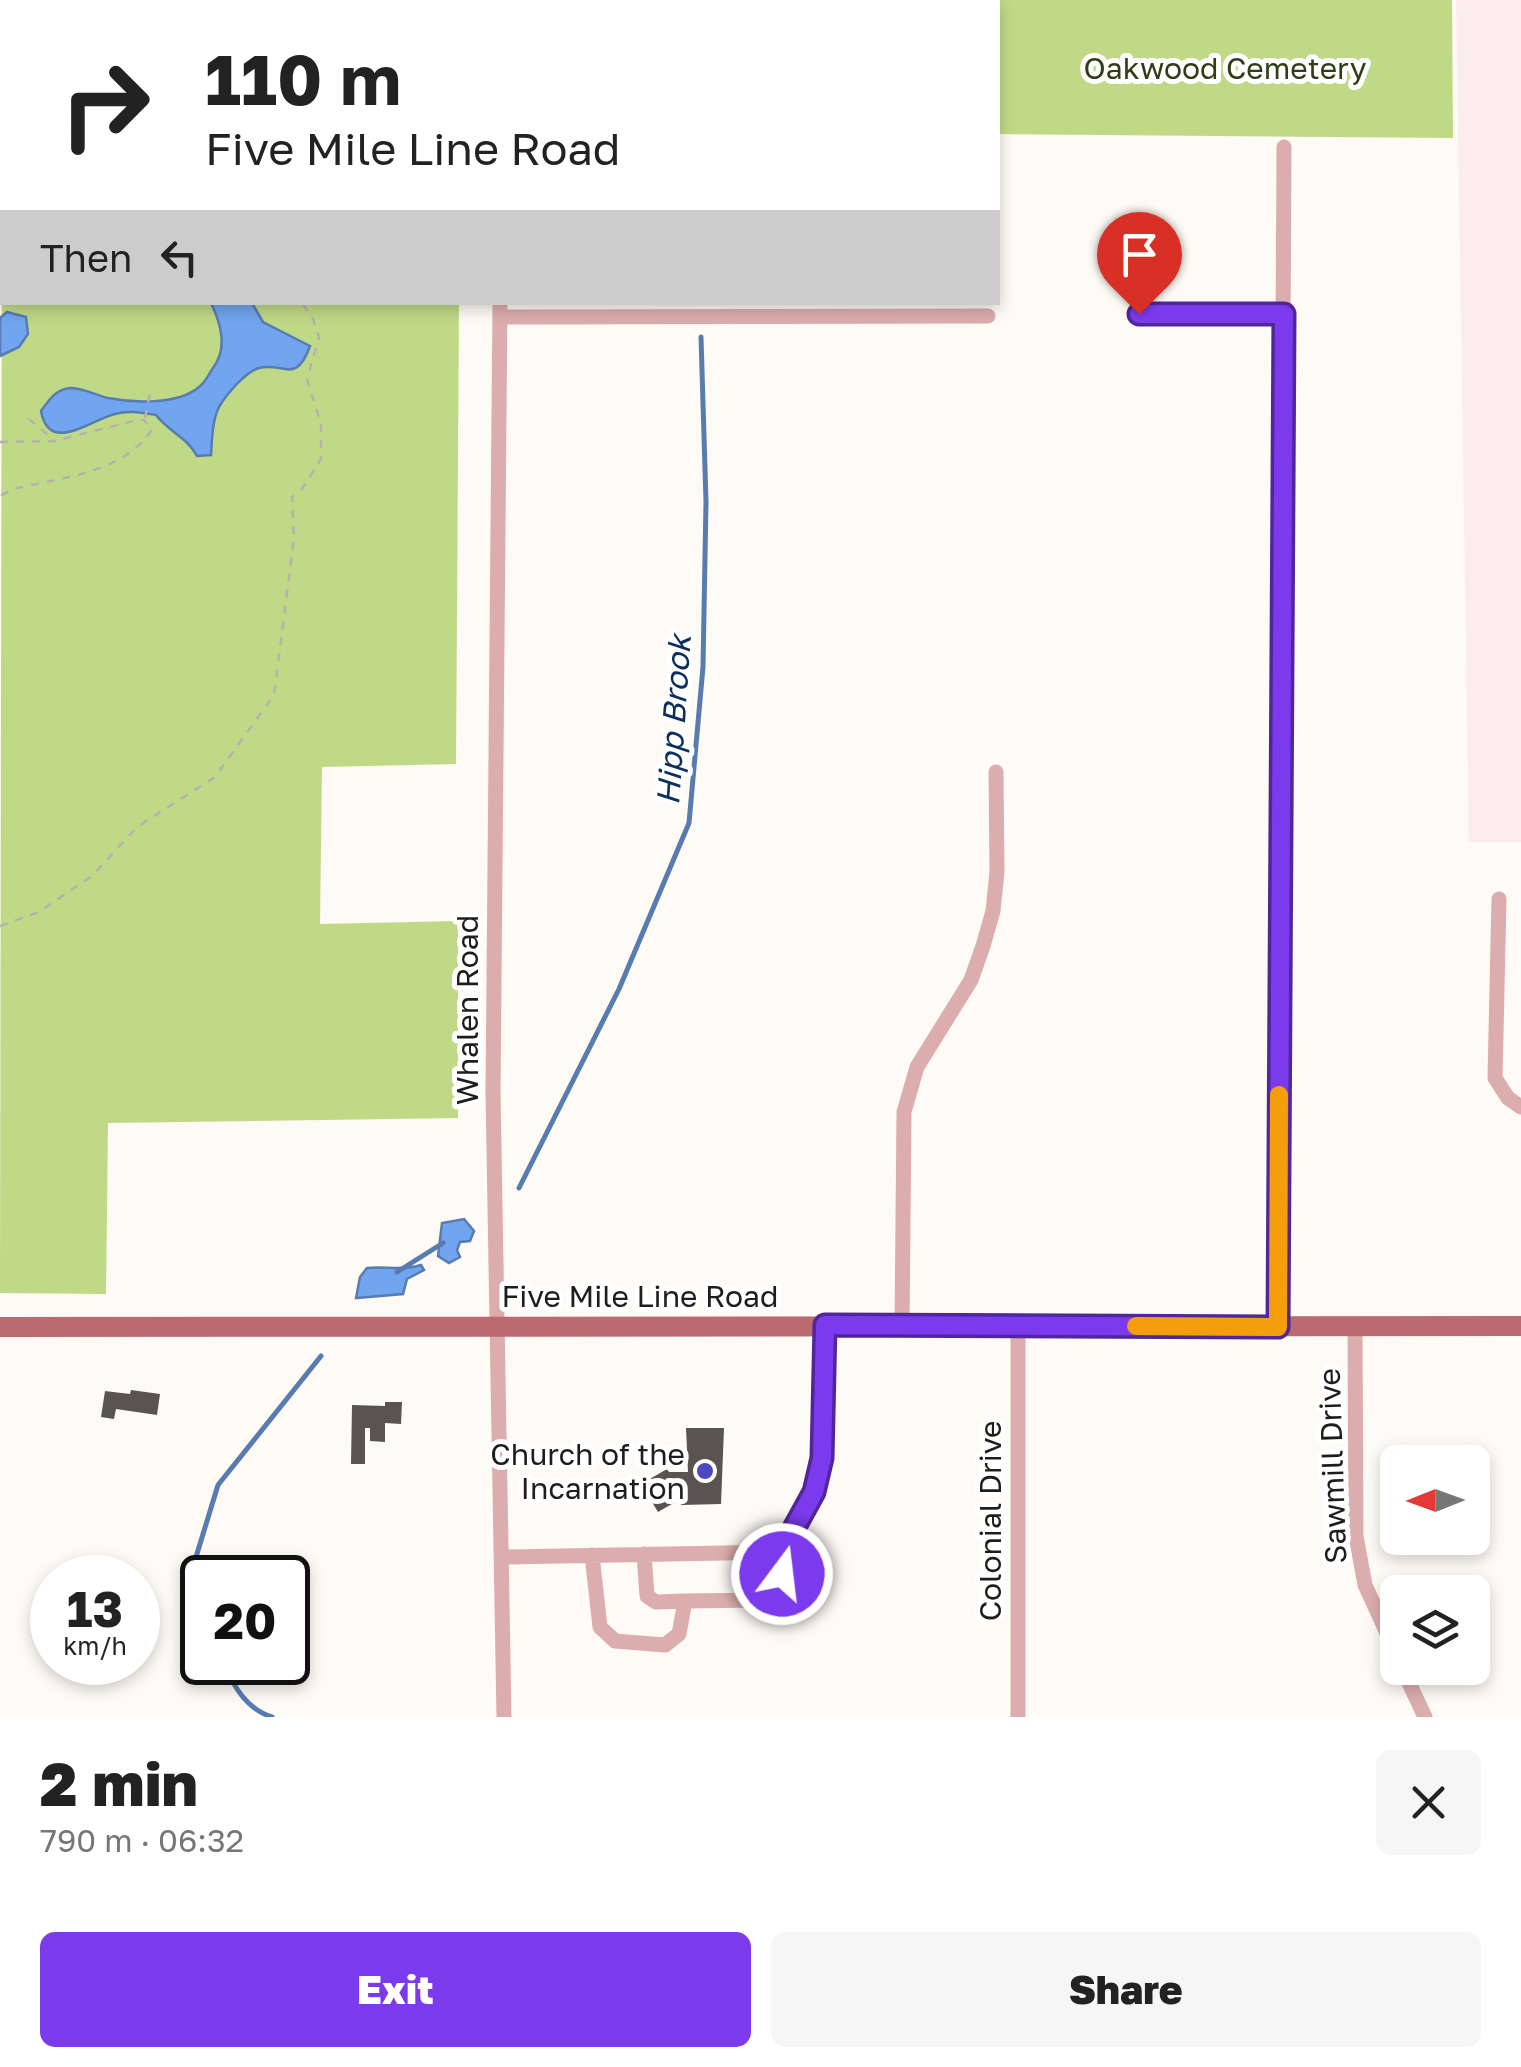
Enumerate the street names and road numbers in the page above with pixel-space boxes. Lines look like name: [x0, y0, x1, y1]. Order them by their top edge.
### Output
street label: Whalen Road: [449, 915, 485, 1105]
street label: Five Mile Line Road: [501, 1278, 779, 1314]
street label: Sawmill Drive: [1311, 1368, 1353, 1564]
street label: Colonial Drive: [972, 1421, 1008, 1621]

